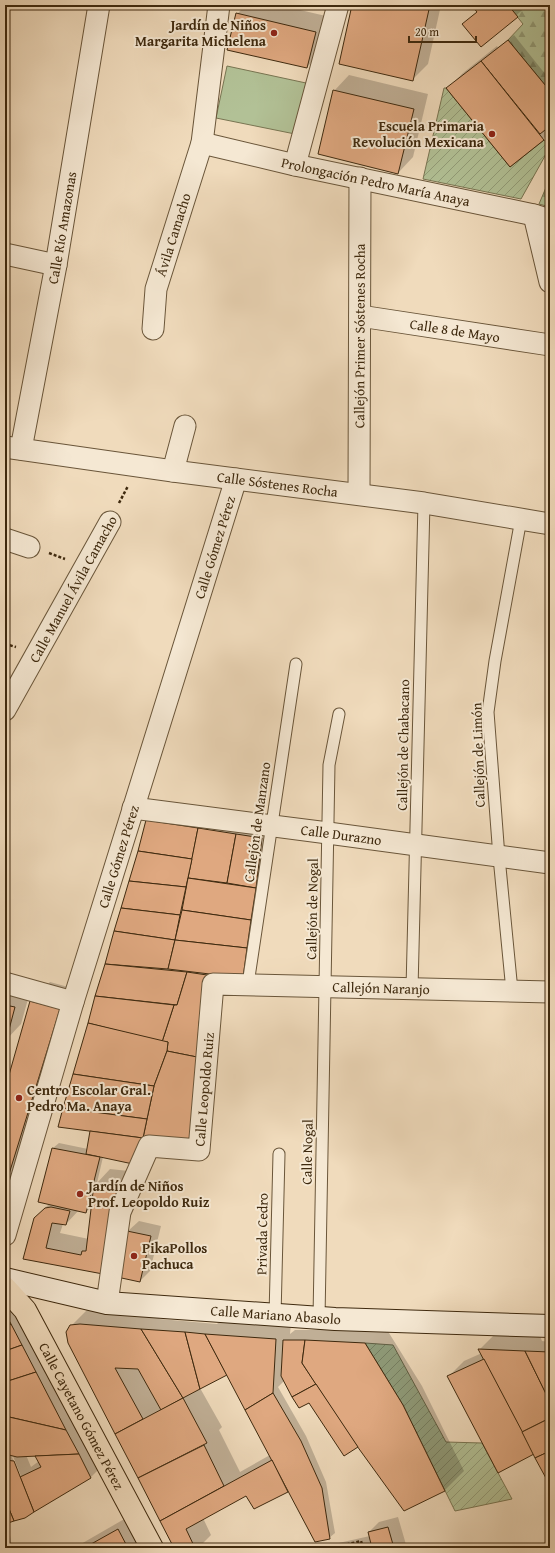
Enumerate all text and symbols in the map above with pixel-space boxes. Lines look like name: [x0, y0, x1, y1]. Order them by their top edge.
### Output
place label: Jardín de Niños Margarita Michelena: [135, 15, 267, 51]
scale bar: [409, 18, 476, 44]
text: 20 m: [415, 23, 439, 40]
marker: Jardín de Niños Margarita Michelena: [269, 28, 279, 38]
place label: Escuela Primaria Revolución Mexicana: [353, 116, 485, 152]
marker: Escuela Primaria Revolución Mexicana: [487, 129, 497, 139]
street label: Prolongación Pedro María Anaya: [279, 152, 472, 211]
street label: Calle Río Amazonas: [43, 170, 81, 286]
street label: Ávila Camacho: [151, 191, 196, 279]
street label: Callejón Primer Sóstenes Rocha: [349, 243, 370, 428]
street label: Calle 8 de Mayo: [409, 314, 501, 347]
street label: Calle Sóstenes Rocha: [216, 467, 339, 502]
street label: Calle Gómez Pérez: [189, 493, 240, 601]
street label: Calle Manuel Ávila Camacho: [24, 512, 122, 666]
street label: Callejón de Chabacano: [392, 679, 414, 811]
street label: Callejón de Limón: [466, 702, 490, 808]
street label: Callejón de Manzano: [239, 761, 275, 883]
street label: Calle Gómez Pérez: [93, 803, 144, 911]
street label: Calle Durazno: [300, 820, 383, 850]
street label: Callejón de Nogal: [301, 858, 323, 960]
street label: Callejón Naranjo: [332, 977, 430, 999]
street label: Calle Leopoldo Ruiz: [189, 1032, 219, 1147]
place label: Centro Escolar Gral. Pedro Ma. Anaya: [27, 1080, 151, 1116]
marker: Centro Escolar Gral. Pedro Ma. Anaya: [14, 1093, 24, 1103]
street label: Calle Nogal: [296, 1119, 318, 1185]
place label: Jardín de Niños Prof. Leopoldo Ruiz: [86, 1176, 210, 1212]
marker: Jardín de Niños Prof. Leopoldo Ruiz: [75, 1189, 85, 1199]
street label: Privada Cedro: [251, 1193, 273, 1275]
place label: PikaPollos Pachuca: [142, 1238, 207, 1274]
marker: PikaPollos Pachuca: [129, 1251, 139, 1261]
street label: Calle Mariano Abasolo: [210, 1300, 341, 1329]
street label: Calle Cayetano Gómez Pérez: [34, 1339, 129, 1493]

